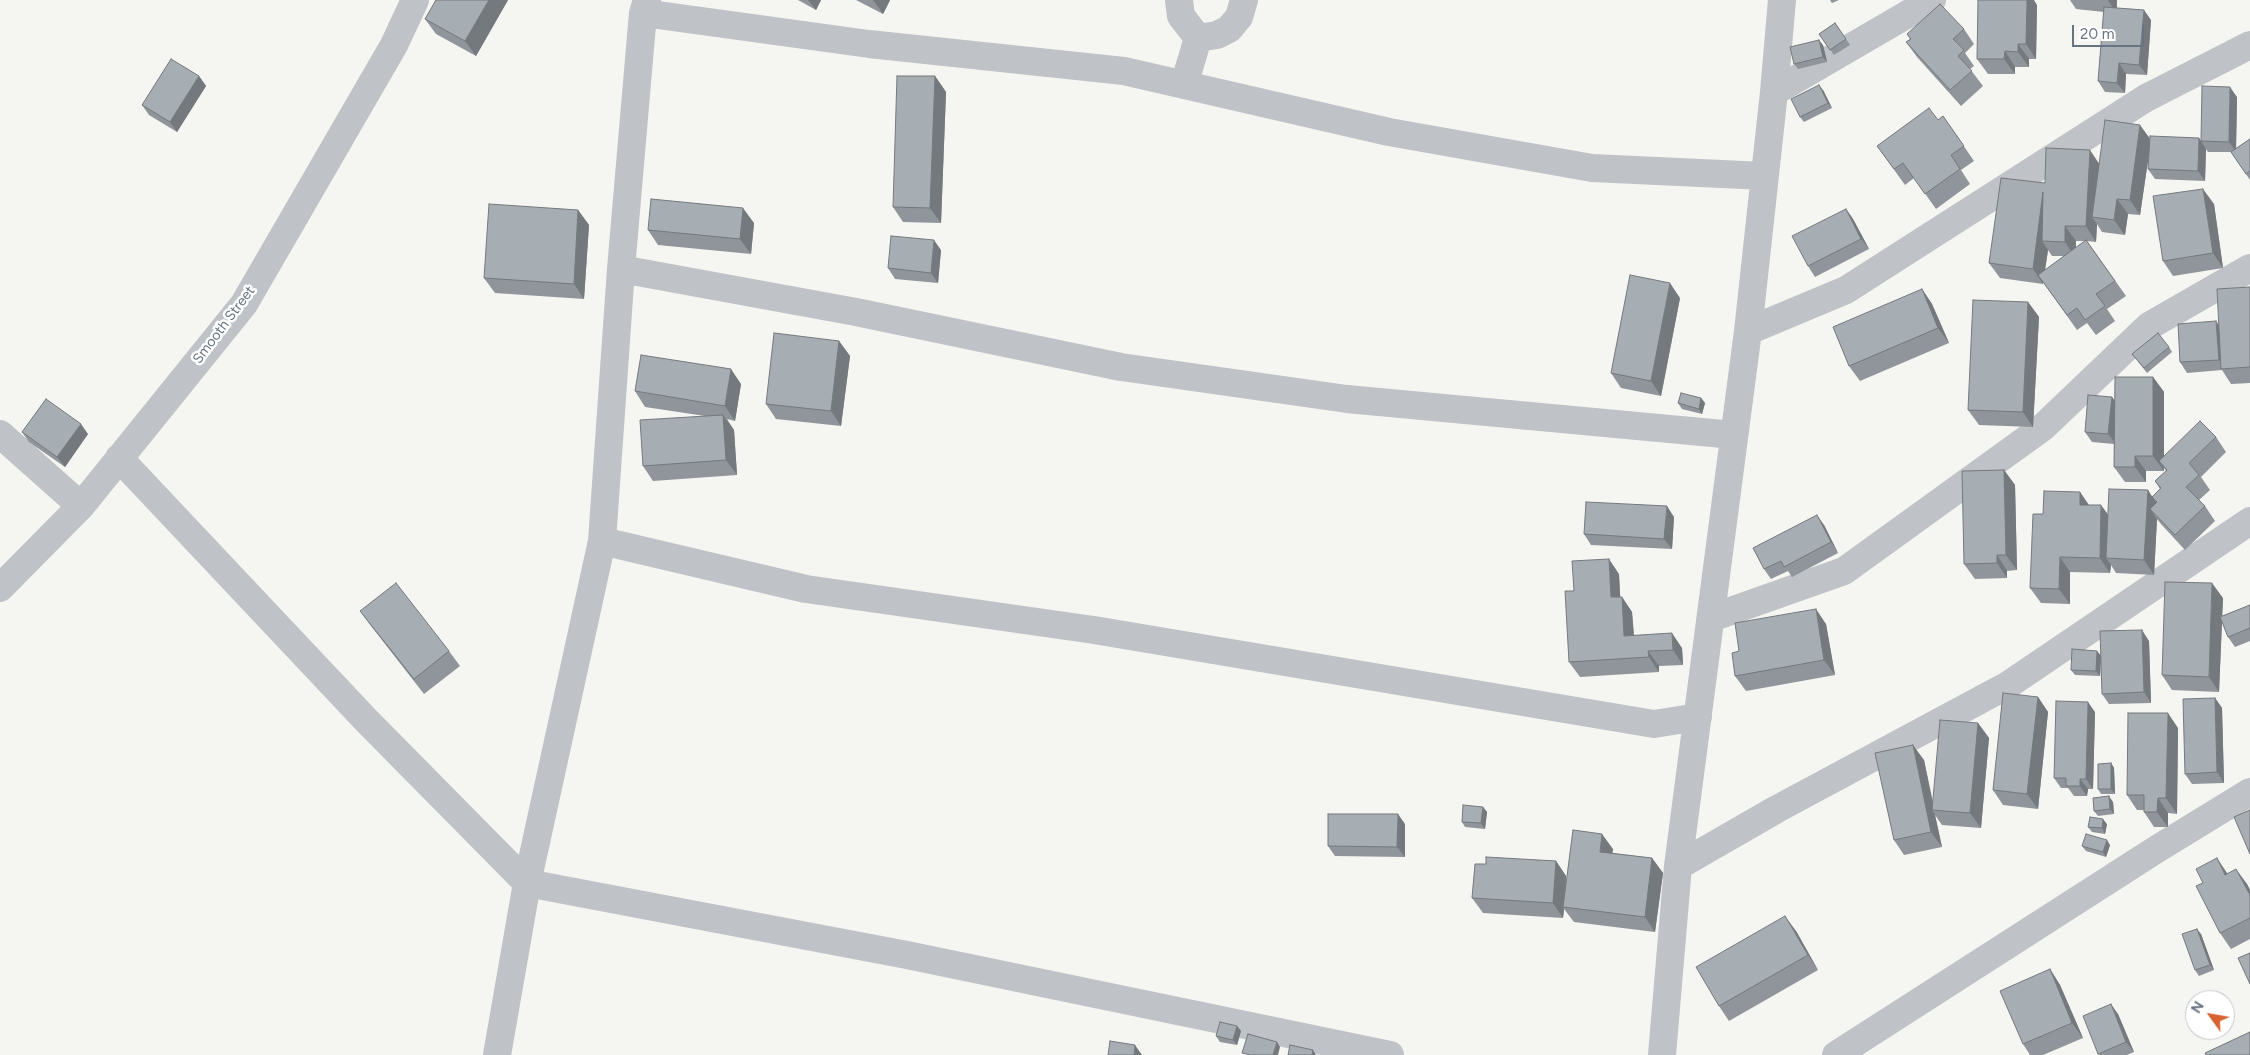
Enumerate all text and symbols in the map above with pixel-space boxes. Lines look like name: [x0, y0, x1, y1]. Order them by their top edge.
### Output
scale bar: [2075, 15, 2148, 47]
text: 20 m: [2080, 25, 2114, 43]
street label: Smooth Street: [189, 283, 259, 367]
north arrow: [2185, 990, 2235, 1040]
text: N: [2188, 998, 2208, 1016]

